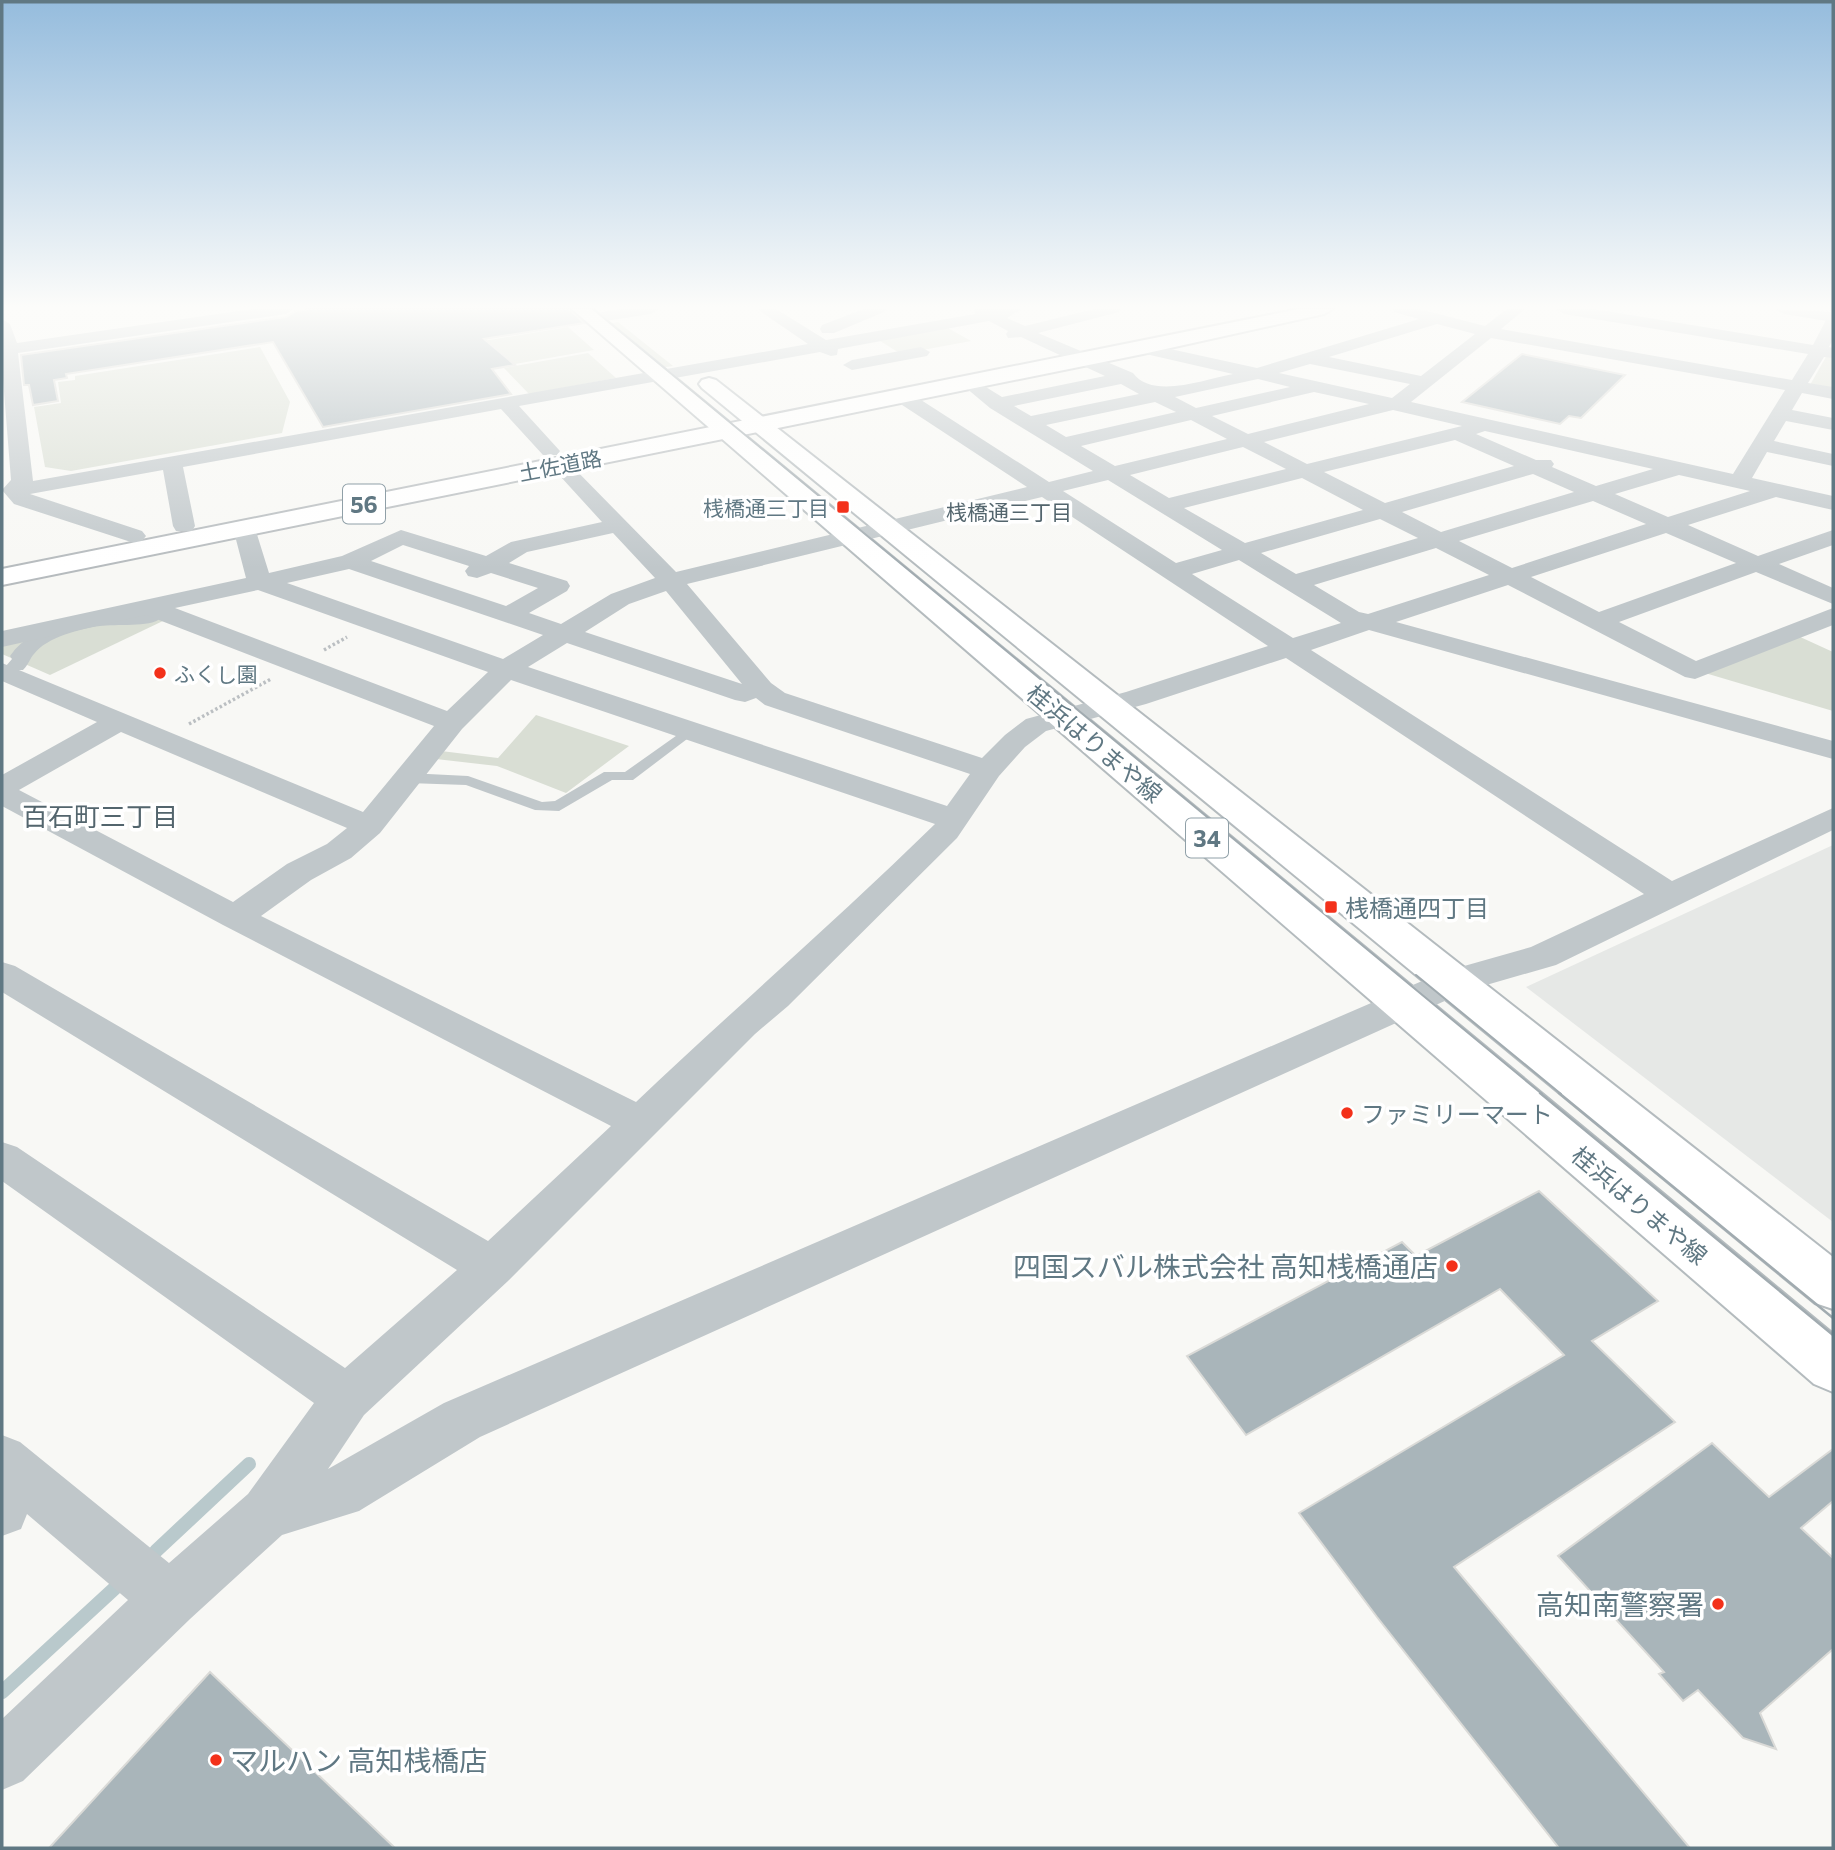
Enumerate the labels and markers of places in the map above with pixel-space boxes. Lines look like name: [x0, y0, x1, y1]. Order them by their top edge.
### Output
place label: 桟橋通三丁目: [703, 495, 829, 520]
marker: 桟橋通三丁目: [835, 499, 851, 515]
place label: ふくし園: [174, 661, 258, 686]
marker: ふくし園: [152, 665, 168, 681]
place label: 桟橋通四丁目: [1345, 893, 1489, 922]
marker: 桟橋通四丁目: [1323, 899, 1339, 915]
place label: ファミリーマート: [1361, 1099, 1553, 1128]
marker: ファミリーマート: [1339, 1105, 1355, 1121]
place label: 四国スバル株式会社 高知桟橋通店: [1013, 1249, 1438, 1283]
marker: 四国スバル株式会社 高知桟橋通店: [1444, 1258, 1460, 1274]
place label: 高知南警察署: [1536, 1587, 1704, 1621]
marker: 高知南警察署: [1710, 1596, 1726, 1612]
place label: マルハン 高知桟橋店: [230, 1743, 487, 1777]
marker: マルハン 高知桟橋店: [208, 1752, 224, 1768]

